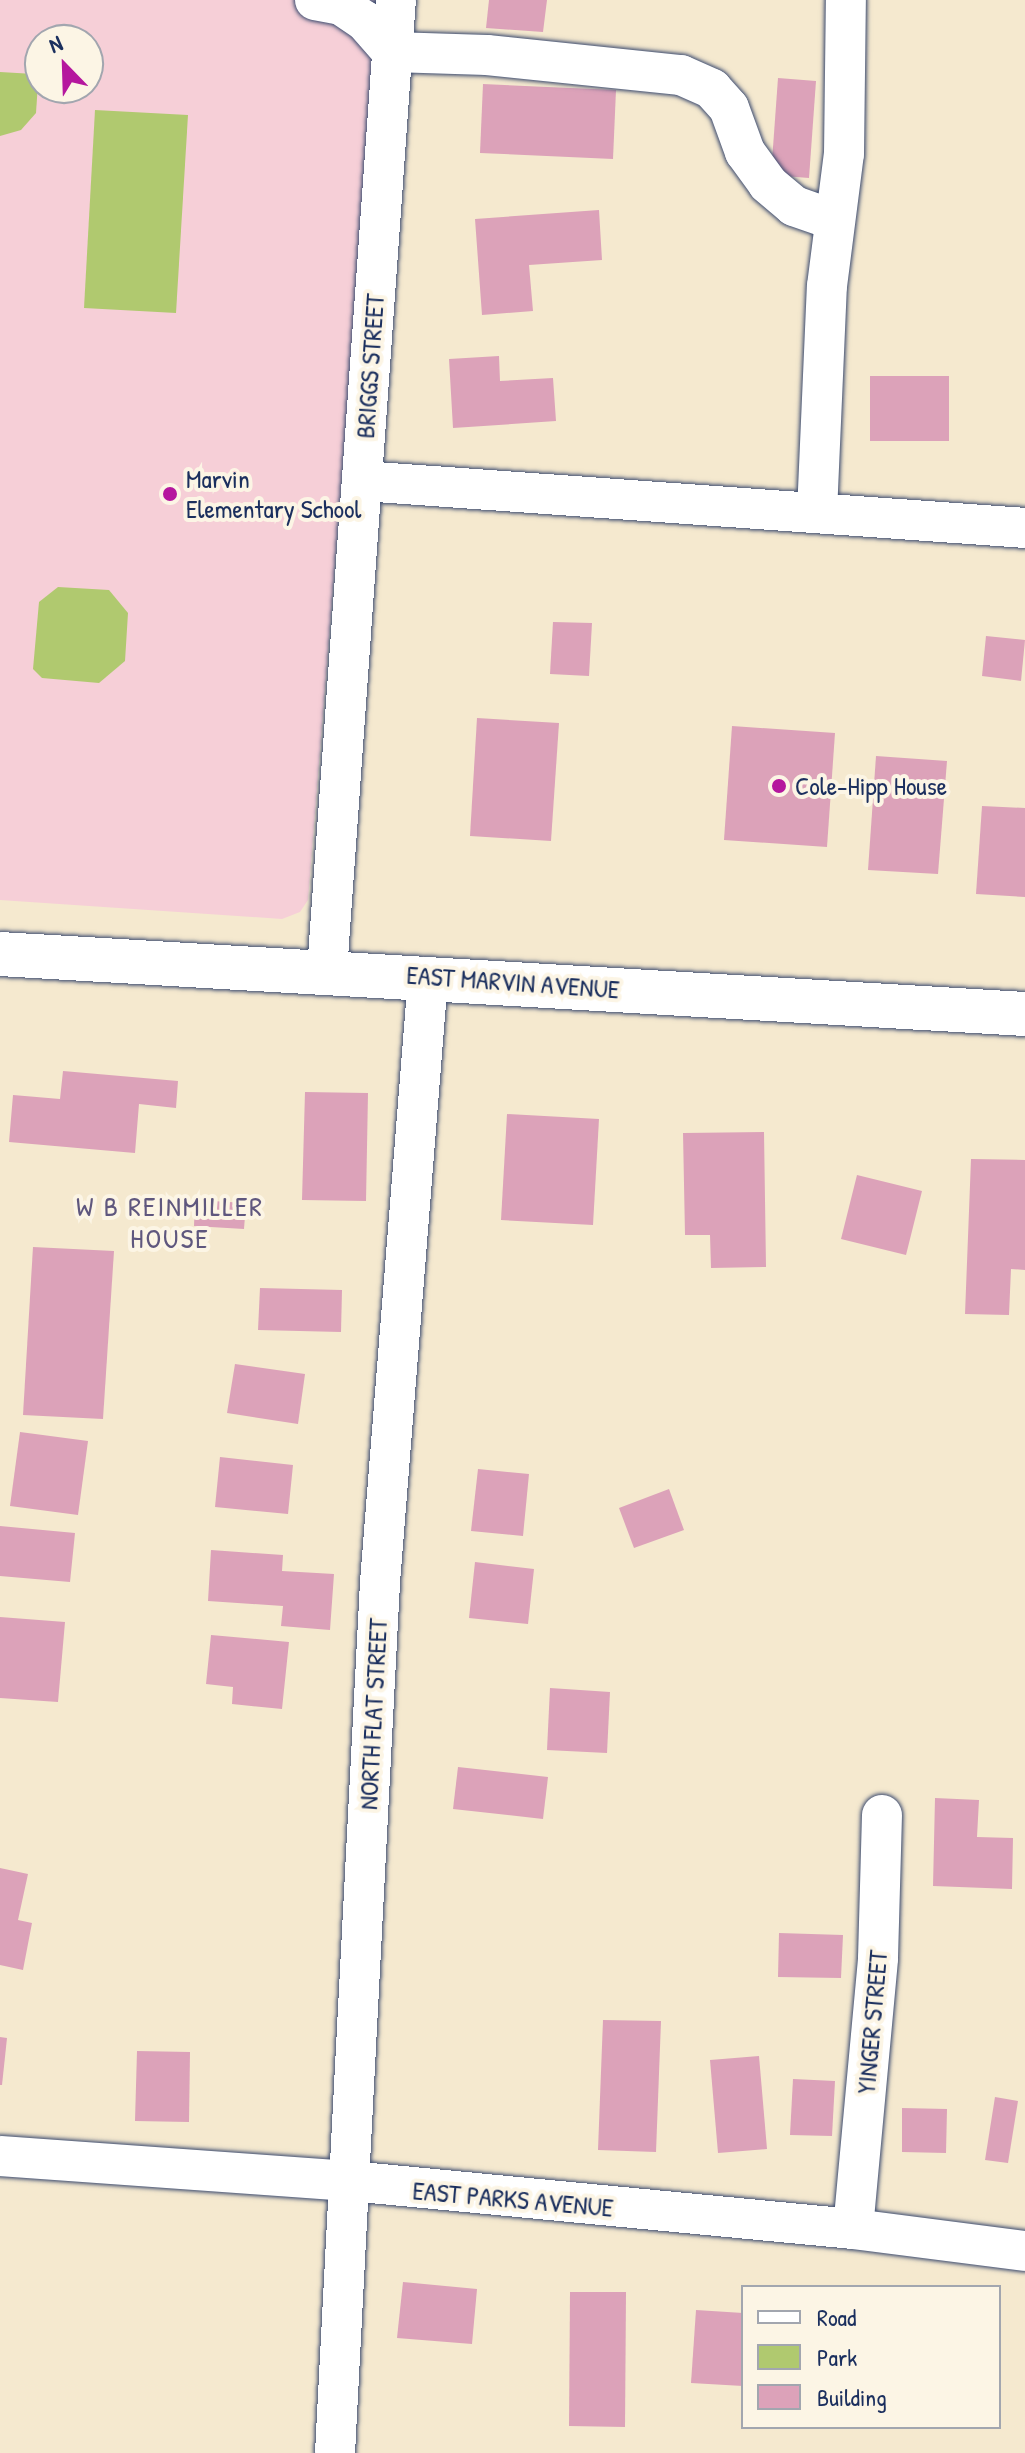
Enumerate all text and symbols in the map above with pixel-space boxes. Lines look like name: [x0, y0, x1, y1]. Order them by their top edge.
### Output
north arrow: [24, 24, 104, 104]
text: N: [44, 28, 67, 60]
street label: BRIGGS STREET: [349, 293, 391, 439]
place label: Marvin Elementary School: [186, 463, 361, 524]
marker: Marvin Elementary School: [161, 485, 179, 503]
place label: Cole-Hipp House: [795, 770, 947, 802]
marker: Cole-Hipp House: [770, 777, 788, 795]
street label: EAST MARVIN AVENUE: [406, 959, 620, 1005]
district label: W B REINMILLER HOUSE: [76, 1189, 264, 1255]
street label: NORTH FLAT STREET: [352, 1617, 394, 1811]
street label: YINGER STREET: [850, 1949, 894, 2095]
street label: EAST PARKS AVENUE: [411, 2175, 615, 2223]
legend: [741, 2285, 1001, 2429]
text: Road: [817, 2301, 856, 2333]
text: Park: [817, 2341, 857, 2373]
text: Building: [817, 2381, 887, 2413]

